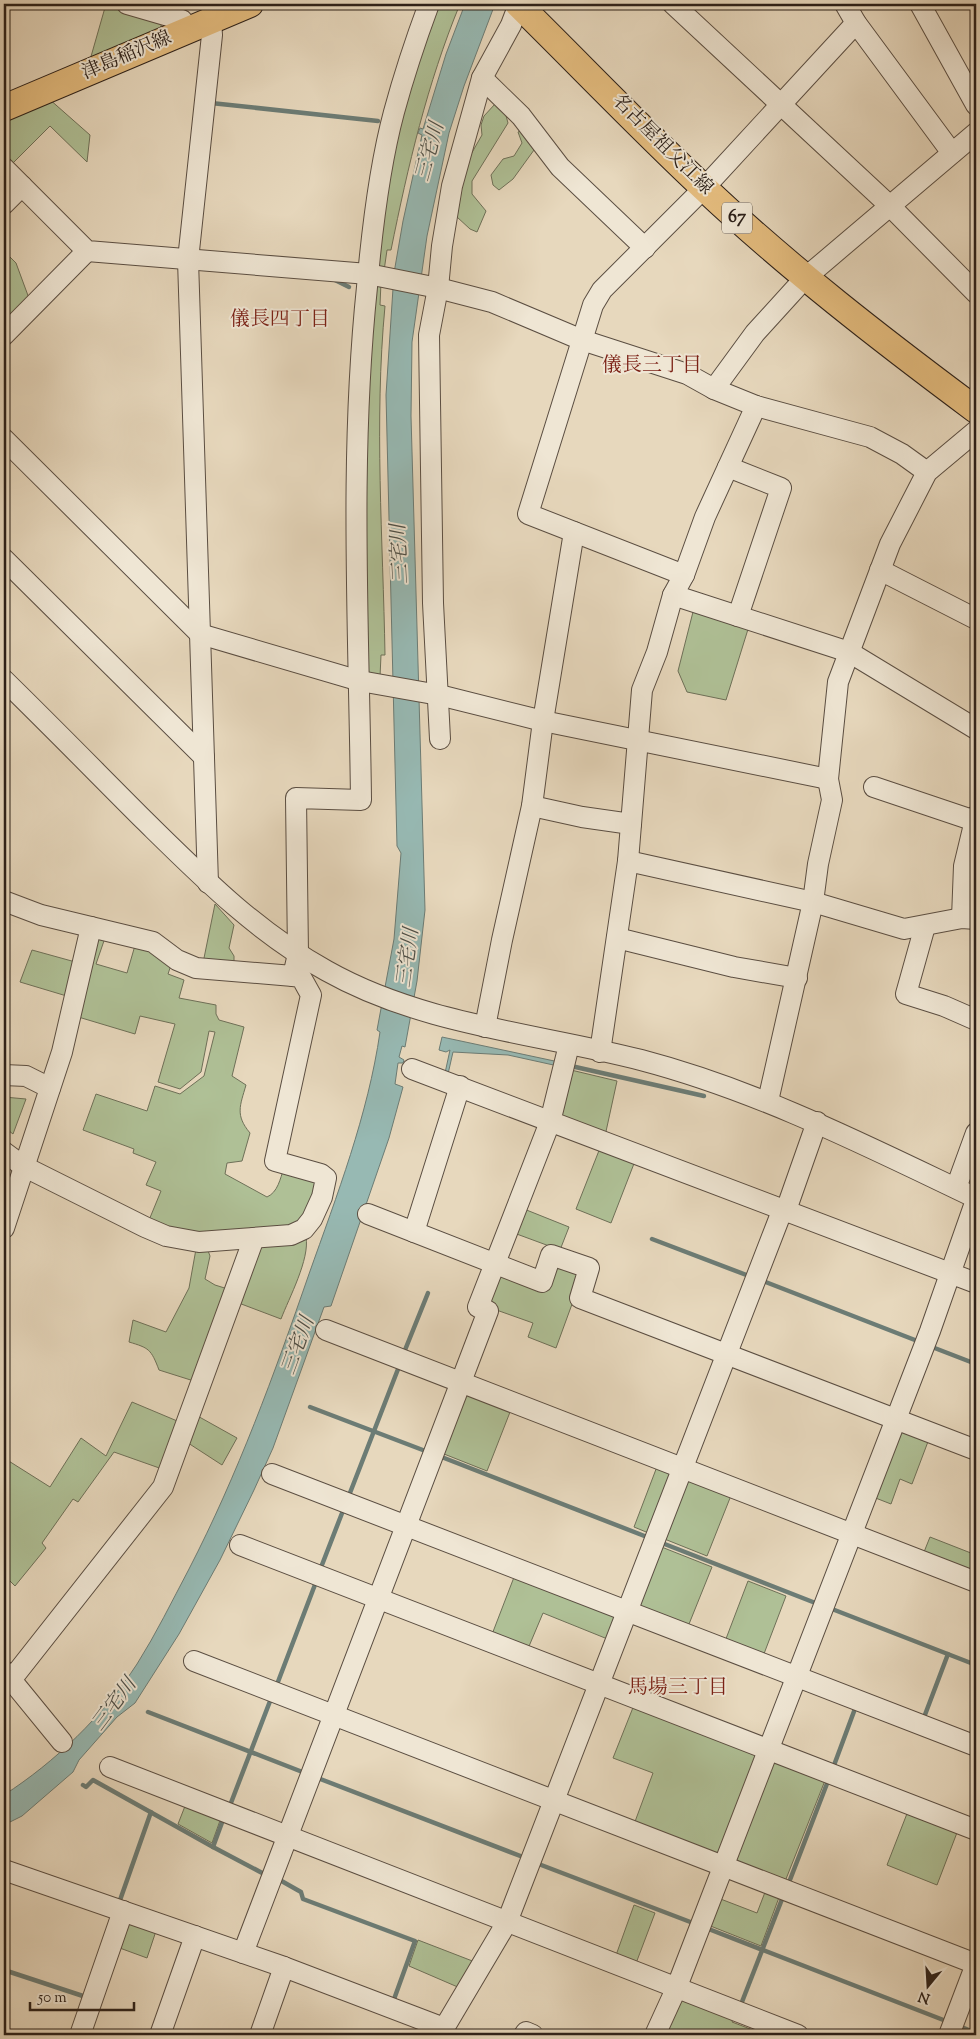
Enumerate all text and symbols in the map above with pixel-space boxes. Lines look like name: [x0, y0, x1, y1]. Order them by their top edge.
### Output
street label: 津島稲沢線: [78, 25, 176, 87]
street label: 名古屋祖父江線: [605, 88, 719, 202]
water label: 三宅川: [409, 117, 453, 185]
road number: 67: [722, 202, 752, 234]
district label: 儀長四丁目: [230, 306, 330, 335]
district label: 儀長三丁目: [602, 352, 702, 381]
water label: 三宅川: [385, 521, 417, 585]
water label: 三宅川: [390, 924, 428, 990]
water label: 三宅川: [275, 1311, 324, 1379]
water label: 三宅川: [85, 1671, 146, 1738]
district label: 馬場三丁目: [628, 1674, 728, 1703]
north arrow: [902, 1962, 952, 2012]
scale bar: [30, 1979, 134, 2011]
text: N: [916, 1985, 933, 2008]
text: 50 m: [37, 1988, 67, 2009]

